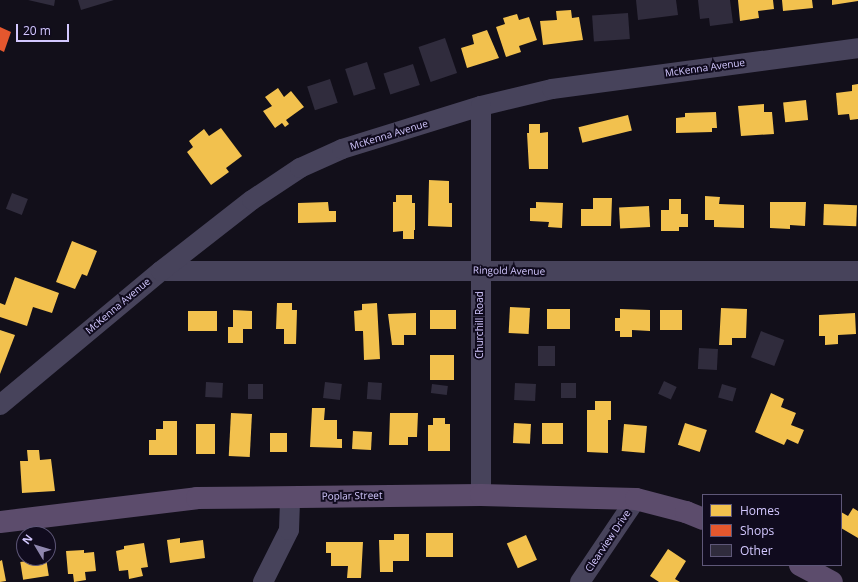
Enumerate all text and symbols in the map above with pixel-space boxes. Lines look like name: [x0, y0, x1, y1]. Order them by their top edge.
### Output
scale bar: [18, 16, 71, 42]
text: 20 m: [23, 22, 51, 39]
street label: McKenna Avenue: [664, 56, 746, 80]
street label: McKenna Avenue: [349, 117, 429, 153]
street label: Ringold Avenue: [473, 264, 545, 278]
street label: McKenna Avenue: [83, 275, 153, 337]
street label: Churchill Road: [474, 291, 486, 359]
street label: Poplar Street: [321, 489, 383, 503]
legend: [702, 494, 842, 566]
text: Homes: [740, 502, 780, 519]
street label: Clearview Drive: [583, 508, 633, 574]
text: Shops: [740, 522, 774, 539]
north arrow: [16, 526, 56, 566]
text: N: [18, 531, 36, 547]
text: Other: [740, 542, 773, 559]

